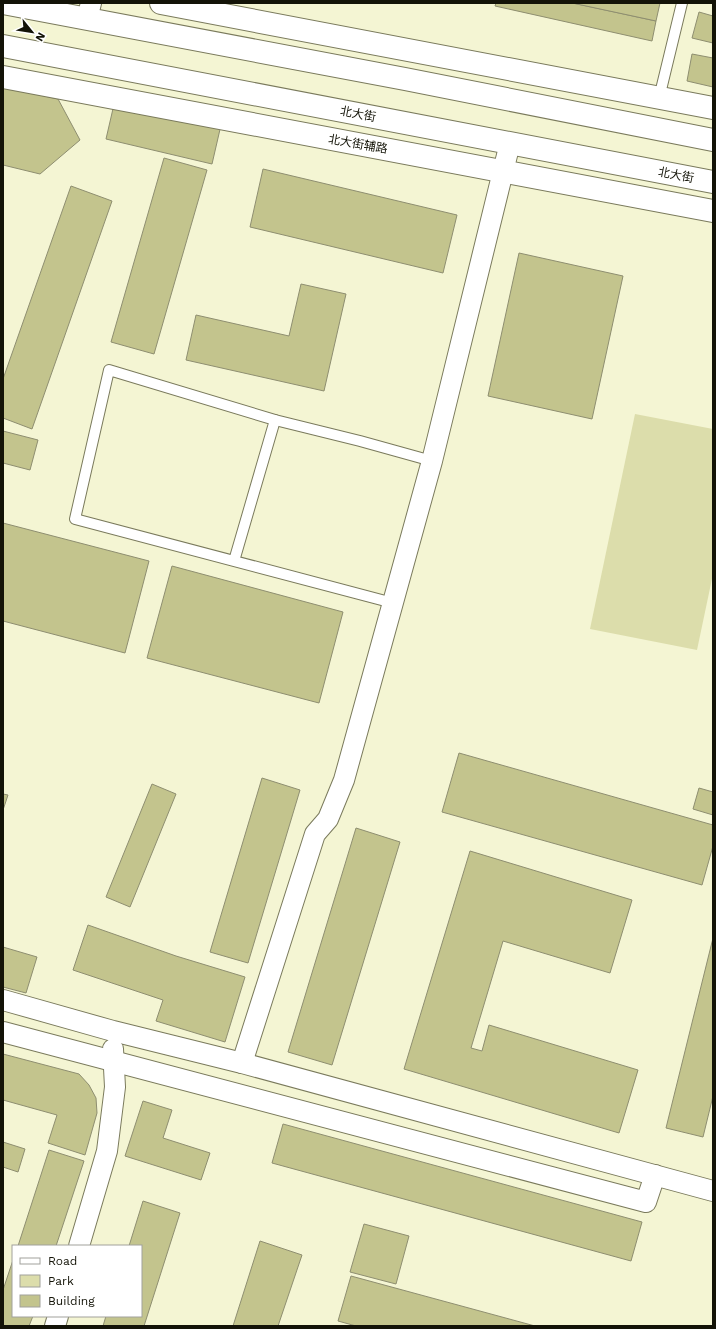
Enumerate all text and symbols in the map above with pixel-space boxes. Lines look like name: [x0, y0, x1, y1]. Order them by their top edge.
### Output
north arrow: [12, 12, 52, 52]
text: N: [33, 30, 48, 44]
street label: 北大街: [339, 104, 377, 124]
street label: 北大街辅路: [327, 132, 389, 156]
street label: 北大街: [657, 165, 695, 185]
legend: [12, 1245, 142, 1317]
text: Road: [48, 1254, 77, 1268]
text: Park: [48, 1274, 74, 1288]
text: Building: [48, 1294, 95, 1308]

